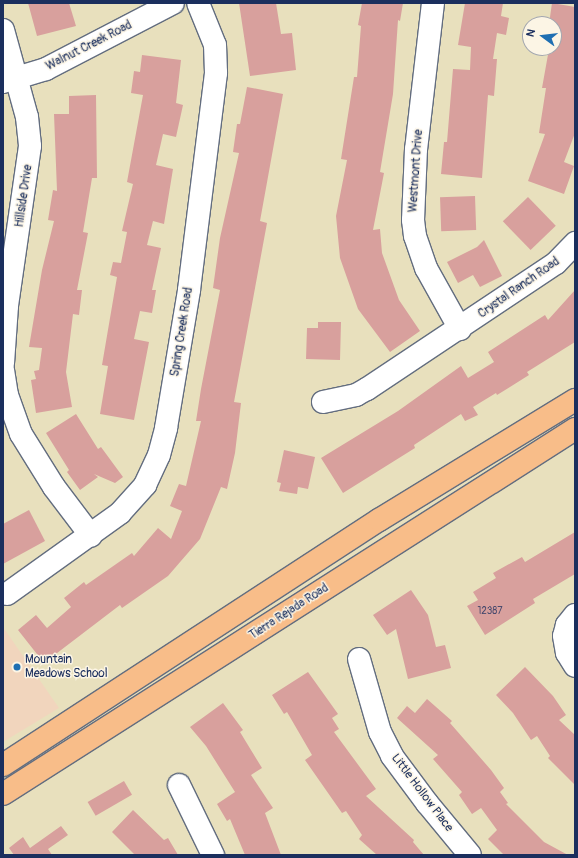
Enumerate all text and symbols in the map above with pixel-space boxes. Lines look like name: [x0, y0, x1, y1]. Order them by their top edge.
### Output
north arrow: [522, 16, 562, 56]
street label: Walnut Creek Road: [44, 18, 134, 74]
text: N: [524, 28, 538, 38]
street label: Westmont Drive: [406, 129, 426, 213]
street label: Hillside Drive: [12, 164, 36, 228]
street label: Crystal Ranch Road: [475, 255, 563, 321]
street label: Spring Creek Road: [168, 286, 196, 378]
street label: Tierra Rejada Road: [247, 581, 331, 643]
house number: 12387: [477, 606, 503, 618]
place label: Mountain Meadows School: [25, 653, 108, 681]
marker: Mountain Meadows School: [12, 662, 22, 672]
street label: Little Hollow Place: [388, 751, 456, 835]

